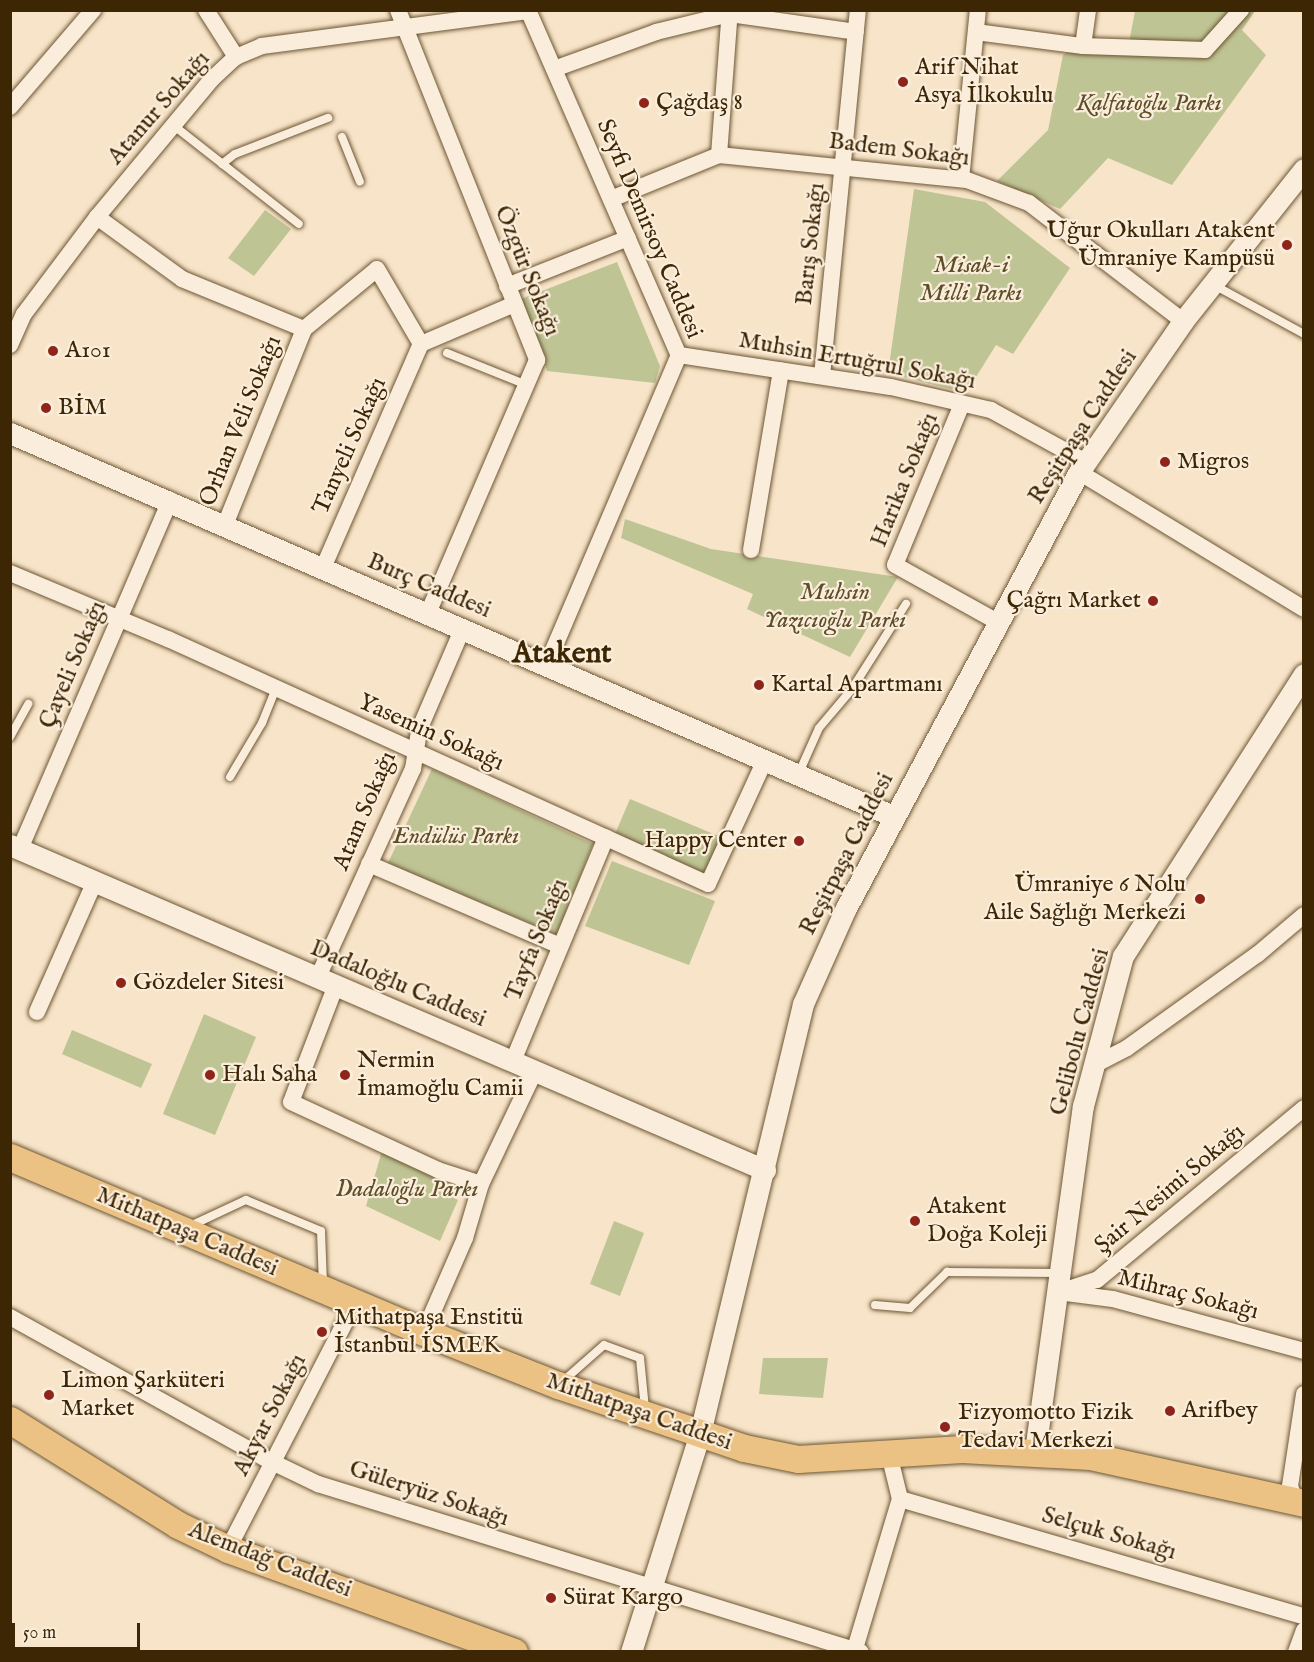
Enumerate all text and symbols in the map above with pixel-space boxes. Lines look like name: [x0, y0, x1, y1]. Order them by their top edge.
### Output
street label: Atanur Sokağı: [102, 45, 216, 171]
place label: Arif Nihat Asya İlkokulu: [915, 54, 1053, 110]
marker: Arif Nihat Asya İlkokulu: [896, 75, 910, 89]
place label: Çağdaş 8: [656, 89, 743, 117]
park label: Kalfatoğlu Parkı: [1076, 90, 1222, 118]
marker: Çağdaş 8: [637, 96, 651, 110]
street label: Seyfi Demirsoy Caddesi: [590, 115, 708, 343]
street label: Badem Sokağı: [827, 127, 971, 173]
street label: Barış Sokağı: [790, 181, 832, 307]
street label: Özgür Sokağı: [488, 201, 566, 341]
place label: Uğur Okulları Atakent Ümraniye Kampüsü: [1047, 217, 1275, 273]
marker: Uğur Okulları Atakent Ümraniye Kampüsü: [1280, 238, 1294, 252]
park label: Misak-i Milli Parkı: [920, 252, 1022, 308]
street label: Muhsin Ertuğrul Sokağı: [736, 326, 978, 396]
street label: Orhan Veli Sokağı: [194, 332, 288, 510]
place label: A101: [65, 337, 111, 365]
marker: A101: [46, 344, 60, 358]
street label: Reşitpaşa Caddesi: [1022, 344, 1144, 510]
street label: Tanyeli Sokağı: [307, 373, 393, 519]
place label: BİM: [58, 394, 107, 422]
marker: BİM: [39, 401, 53, 415]
street label: Harika Sokağı: [865, 409, 945, 551]
place label: Migros: [1177, 448, 1249, 476]
marker: Migros: [1158, 455, 1172, 469]
street label: Burç Caddesi: [363, 547, 495, 625]
park label: Muhsin Yazıcıoğlu Parkı: [764, 579, 906, 635]
place label: Çağrı Market: [1006, 587, 1141, 615]
marker: Çağrı Market: [1146, 594, 1160, 608]
street label: Çayeli Sokağı: [33, 597, 113, 733]
district label: Atakent: [512, 636, 612, 672]
place label: Kartal Apartmanı: [771, 671, 943, 699]
marker: Kartal Apartmanı: [752, 678, 766, 692]
street label: Yasemin Sokağı: [354, 688, 508, 778]
street label: Atam Sokağı: [327, 747, 403, 875]
street label: Reşitpaşa Caddesi: [794, 768, 900, 940]
park label: Endülüs Parkı: [393, 823, 519, 851]
place label: Happy Center: [644, 827, 787, 855]
marker: Happy Center: [792, 834, 806, 848]
place label: Ümraniye 6 Nolu Aile Sağlığı Merkezi: [984, 871, 1186, 927]
street label: Tayfa Sokağı: [499, 874, 575, 1006]
marker: Ümraniye 6 Nolu Aile Sağlığı Merkezi: [1191, 890, 1209, 908]
street label: Dadaloğlu Caddesi: [306, 934, 490, 1034]
street label: Gelibolu Caddesi: [1044, 945, 1116, 1119]
place label: Gözdeler Sitesi: [133, 969, 284, 997]
marker: Gözdeler Sitesi: [114, 976, 128, 990]
place label: Nermin İmamoğlu Camii: [357, 1047, 524, 1103]
place label: Halı Saha: [222, 1061, 317, 1089]
marker: Halı Saha: [203, 1068, 217, 1082]
marker: Nermin İmamoğlu Camii: [338, 1068, 352, 1082]
street label: Şair Nesimi Sokağı: [1089, 1118, 1251, 1260]
park label: Dadaloğlu Parkı: [336, 1176, 478, 1204]
street label: Mithatpaşa Caddesi: [92, 1181, 282, 1283]
place label: Atakent Doğa Koleji: [927, 1193, 1048, 1249]
marker: Atakent Doğa Koleji: [908, 1214, 922, 1228]
street label: Mihraç Sokağı: [1115, 1264, 1261, 1326]
place label: Mithatpaşa Enstitü İstanbul İSMEK: [334, 1304, 523, 1360]
marker: Mithatpaşa Enstitü İstanbul İSMEK: [315, 1325, 329, 1339]
street label: Akyar Sokağı: [227, 1349, 313, 1481]
place label: Limon Şarküteri Market: [61, 1367, 225, 1423]
street label: Mithatpaşa Caddesi: [542, 1367, 736, 1457]
marker: Limon Şarküteri Market: [42, 1388, 56, 1402]
place label: Arifbey: [1182, 1397, 1258, 1425]
place label: Fizyomotto Fizik Tedavi Merkezi: [958, 1399, 1133, 1455]
marker: Arifbey: [1163, 1404, 1177, 1418]
marker: Fizyomotto Fizik Tedavi Merkezi: [936, 1418, 954, 1436]
street label: Güleryüz Sokağı: [346, 1455, 512, 1533]
street label: Selçuk Sokağı: [1038, 1501, 1180, 1567]
street label: Alemdağ Caddesi: [184, 1516, 356, 1604]
place label: Sürat Kargo: [563, 1584, 683, 1612]
marker: Sürat Kargo: [544, 1591, 558, 1605]
scale bar: [15, 1611, 142, 1649]
text: 50 m: [23, 1622, 56, 1645]

